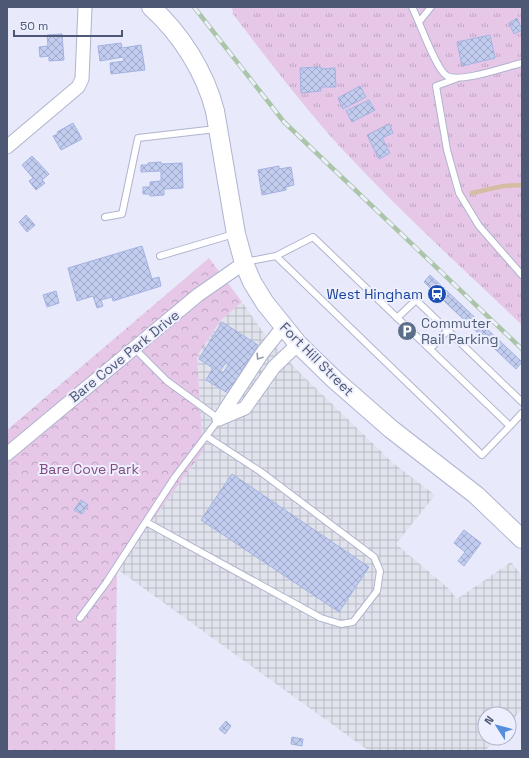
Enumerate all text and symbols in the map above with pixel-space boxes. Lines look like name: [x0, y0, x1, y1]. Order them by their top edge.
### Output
scale bar: [14, 12, 122, 38]
text: 50 m: [20, 18, 48, 34]
station icon: West Hingham: [426, 283, 448, 305]
place label: West Hingham: [327, 285, 423, 303]
street label: Bare Cove Park Drive: [65, 306, 183, 406]
place label: Commuter Rail Parking: [421, 314, 498, 348]
street label: Fort Hill Street: [276, 318, 358, 400]
parking icon: Commuter Rail Parking: [396, 320, 418, 342]
one-way arrow: [256, 353, 264, 360]
park label: Bare Cove Park: [39, 460, 139, 478]
north arrow: [477, 706, 517, 746]
text: N: [481, 713, 497, 727]

